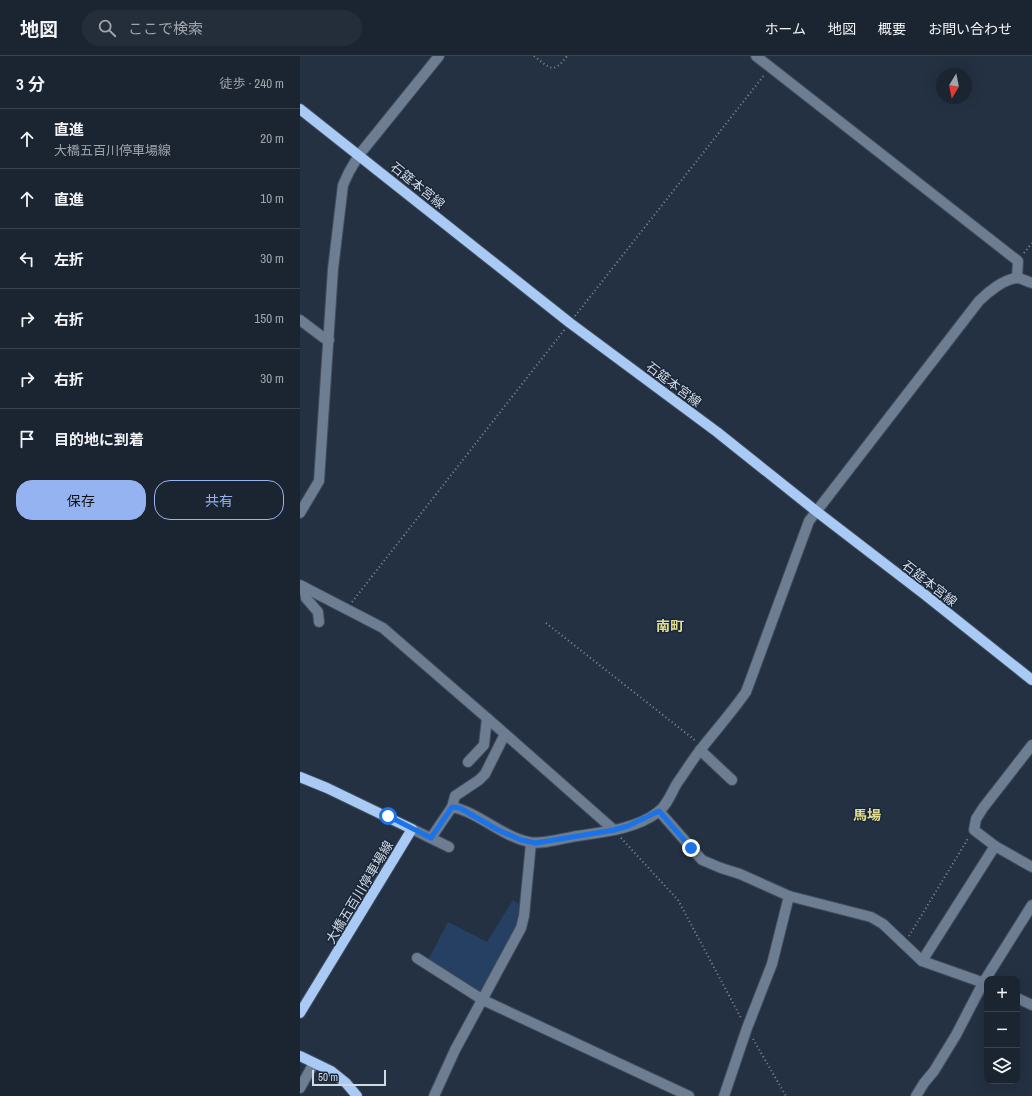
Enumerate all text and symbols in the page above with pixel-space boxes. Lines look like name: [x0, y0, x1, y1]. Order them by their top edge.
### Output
search box: [82, 10, 362, 46]
text: 地図: [20, 16, 58, 42]
icon: search: [96, 17, 118, 39]
text: ここで検索: [128, 18, 203, 39]
text: ホーム: [764, 20, 806, 38]
text: 地図: [828, 20, 856, 38]
text: 概要: [878, 20, 906, 38]
text: お問い合わせ: [928, 20, 1012, 38]
north arrow: [936, 68, 972, 104]
text: 3 分: [16, 72, 45, 95]
text: 徒歩 · 240 m: [219, 75, 284, 92]
text: 直進: [54, 119, 84, 140]
icon: ahead: [16, 128, 38, 150]
text: 20 m: [260, 130, 284, 147]
text: 大橋五百川停車場線: [54, 142, 171, 159]
street label: 石筵本宮線: [387, 158, 448, 212]
icon: ahead: [16, 188, 38, 210]
text: 直進: [54, 189, 84, 210]
text: 10 m: [260, 190, 284, 207]
icon: left: [16, 248, 38, 270]
text: 左折: [54, 249, 84, 270]
text: 30 m: [260, 250, 284, 267]
icon: right: [16, 308, 38, 330]
text: 右折: [54, 309, 84, 330]
text: 150 m: [254, 310, 284, 327]
street label: 石筵本宮線: [643, 358, 705, 411]
icon: right: [16, 368, 38, 390]
text: 右折: [54, 369, 84, 390]
text: 30 m: [260, 370, 284, 387]
icon: arrive: [16, 428, 38, 450]
text: 目的地に到着: [54, 429, 144, 450]
button: 保存: [16, 480, 146, 520]
button: 共有: [154, 480, 284, 520]
street label: 石筵本宮線: [899, 557, 961, 610]
district label: 南町: [656, 617, 684, 635]
district label: 馬場: [853, 806, 881, 824]
route start: [379, 807, 397, 825]
street label: 大橋五百川停車場線: [322, 838, 397, 947]
route end: [682, 839, 700, 857]
map controls: [984, 976, 1020, 1084]
button: +: [984, 976, 1020, 1012]
button: −: [984, 1012, 1020, 1048]
button: layers: [984, 1048, 1020, 1084]
scale bar: [312, 1068, 386, 1087]
text: 50 m: [318, 1070, 338, 1084]

